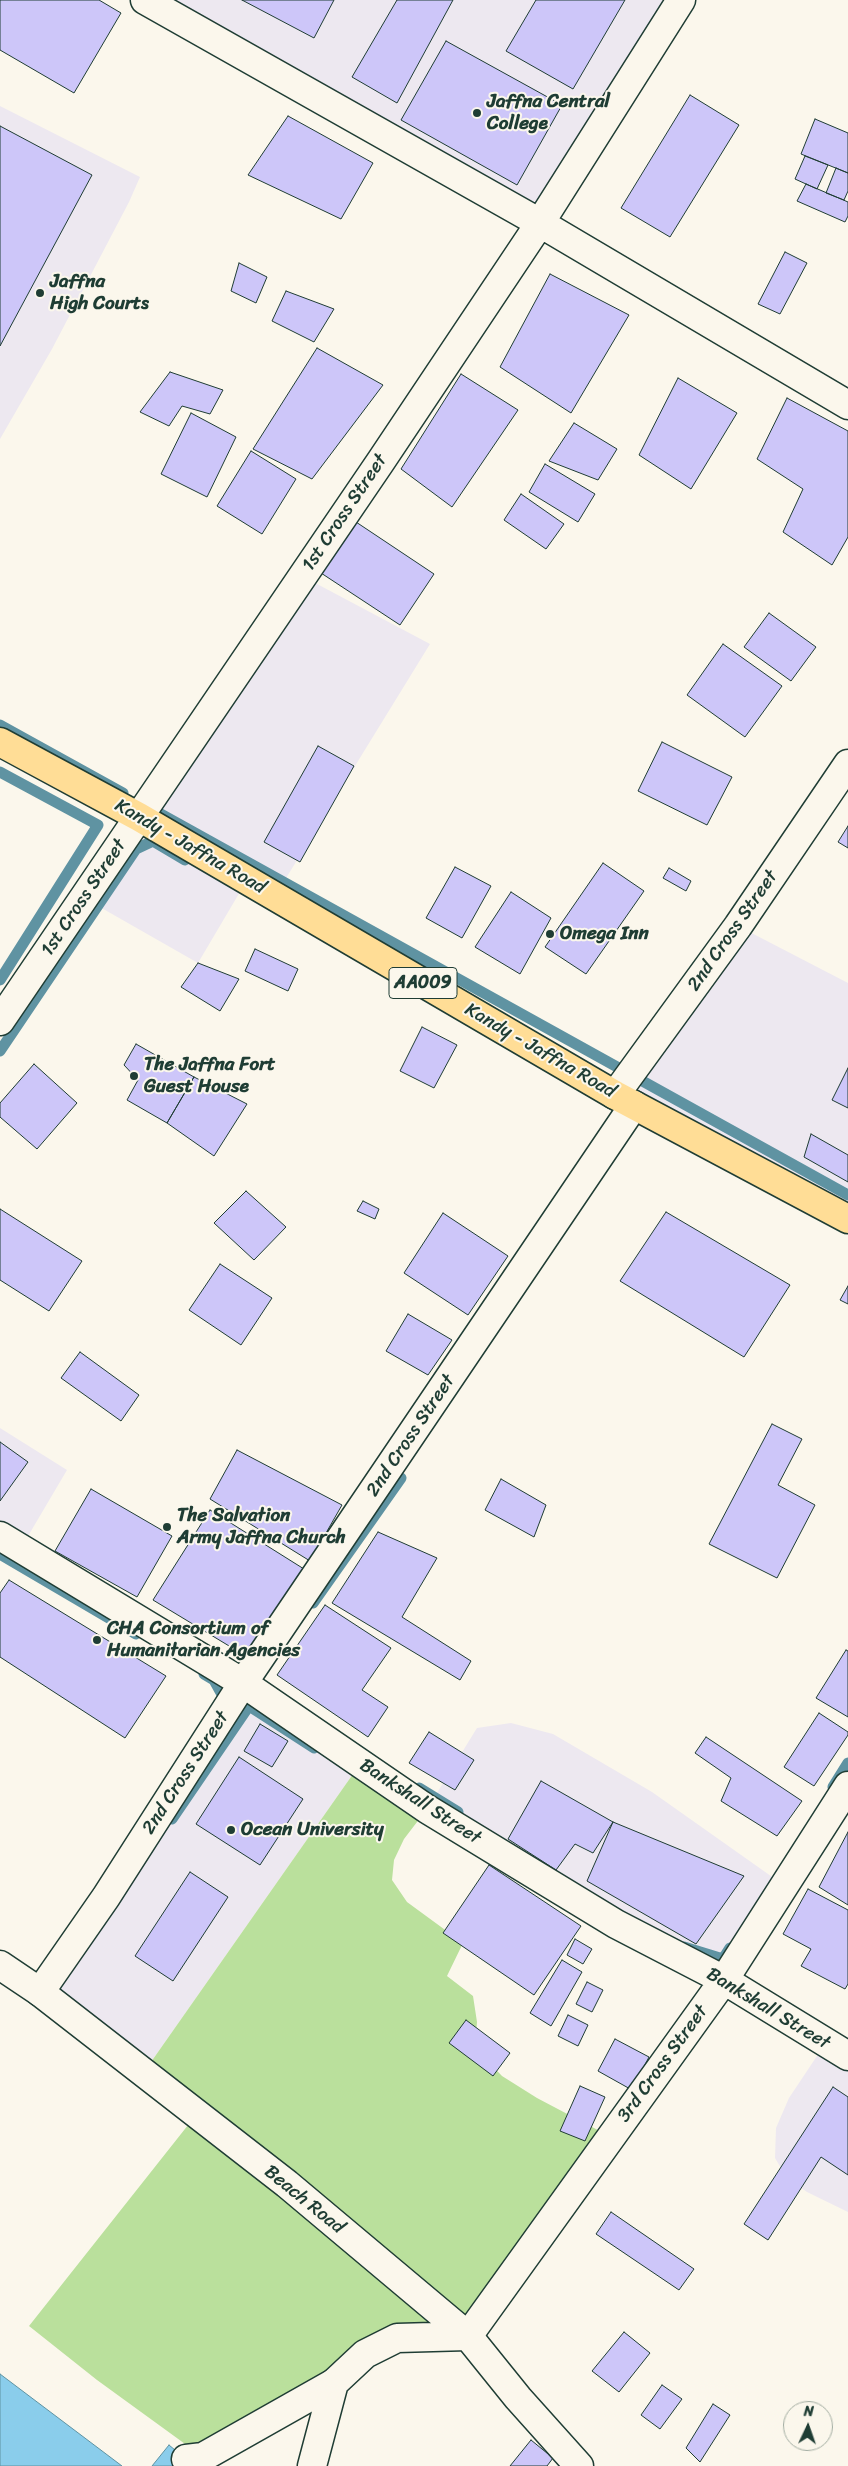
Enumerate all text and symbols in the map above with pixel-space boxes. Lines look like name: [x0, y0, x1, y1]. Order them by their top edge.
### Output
place label: Jaffna Central College: [487, 91, 610, 135]
marker: Jaffna Central College: [471, 107, 483, 119]
place label: Jaffna High Courts: [50, 271, 149, 315]
marker: Jaffna High Courts: [34, 287, 46, 299]
street label: 1st Cross Street: [297, 450, 393, 576]
street label: Kandy - Jaffna Road: [110, 795, 270, 899]
street label: 1st Cross Street: [36, 835, 132, 961]
street label: 2nd Cross Street: [683, 866, 783, 996]
place label: Omega Inn: [560, 923, 649, 945]
marker: Omega Inn: [544, 928, 556, 940]
road number: AA009: [389, 968, 457, 998]
street label: Kandy - Jaffna Road: [460, 999, 620, 1103]
place label: The Jaffna Fort Guest House: [144, 1054, 275, 1098]
marker: The Jaffna Fort Guest House: [128, 1070, 140, 1082]
street label: 2nd Cross Street: [362, 1371, 460, 1501]
place label: The Salvation Army Jaffna Church: [177, 1505, 346, 1549]
marker: The Salvation Army Jaffna Church: [161, 1521, 173, 1533]
place label: CHA Consortium of Humanitarian Agencies: [107, 1618, 300, 1662]
marker: CHA Consortium of Humanitarian Agencies: [91, 1634, 103, 1646]
street label: 2nd Cross Street: [138, 1707, 234, 1839]
street label: Bankshall Street: [355, 1754, 485, 1850]
place label: Ocean University: [241, 1819, 384, 1841]
marker: Ocean University: [225, 1824, 237, 1836]
street label: Bankshall Street: [702, 1963, 834, 2055]
street label: 3rd Cross Street: [613, 2001, 713, 2127]
street label: Beach Road: [259, 2161, 349, 2239]
text: N: [803, 2399, 814, 2424]
north arrow: [783, 2401, 833, 2451]

